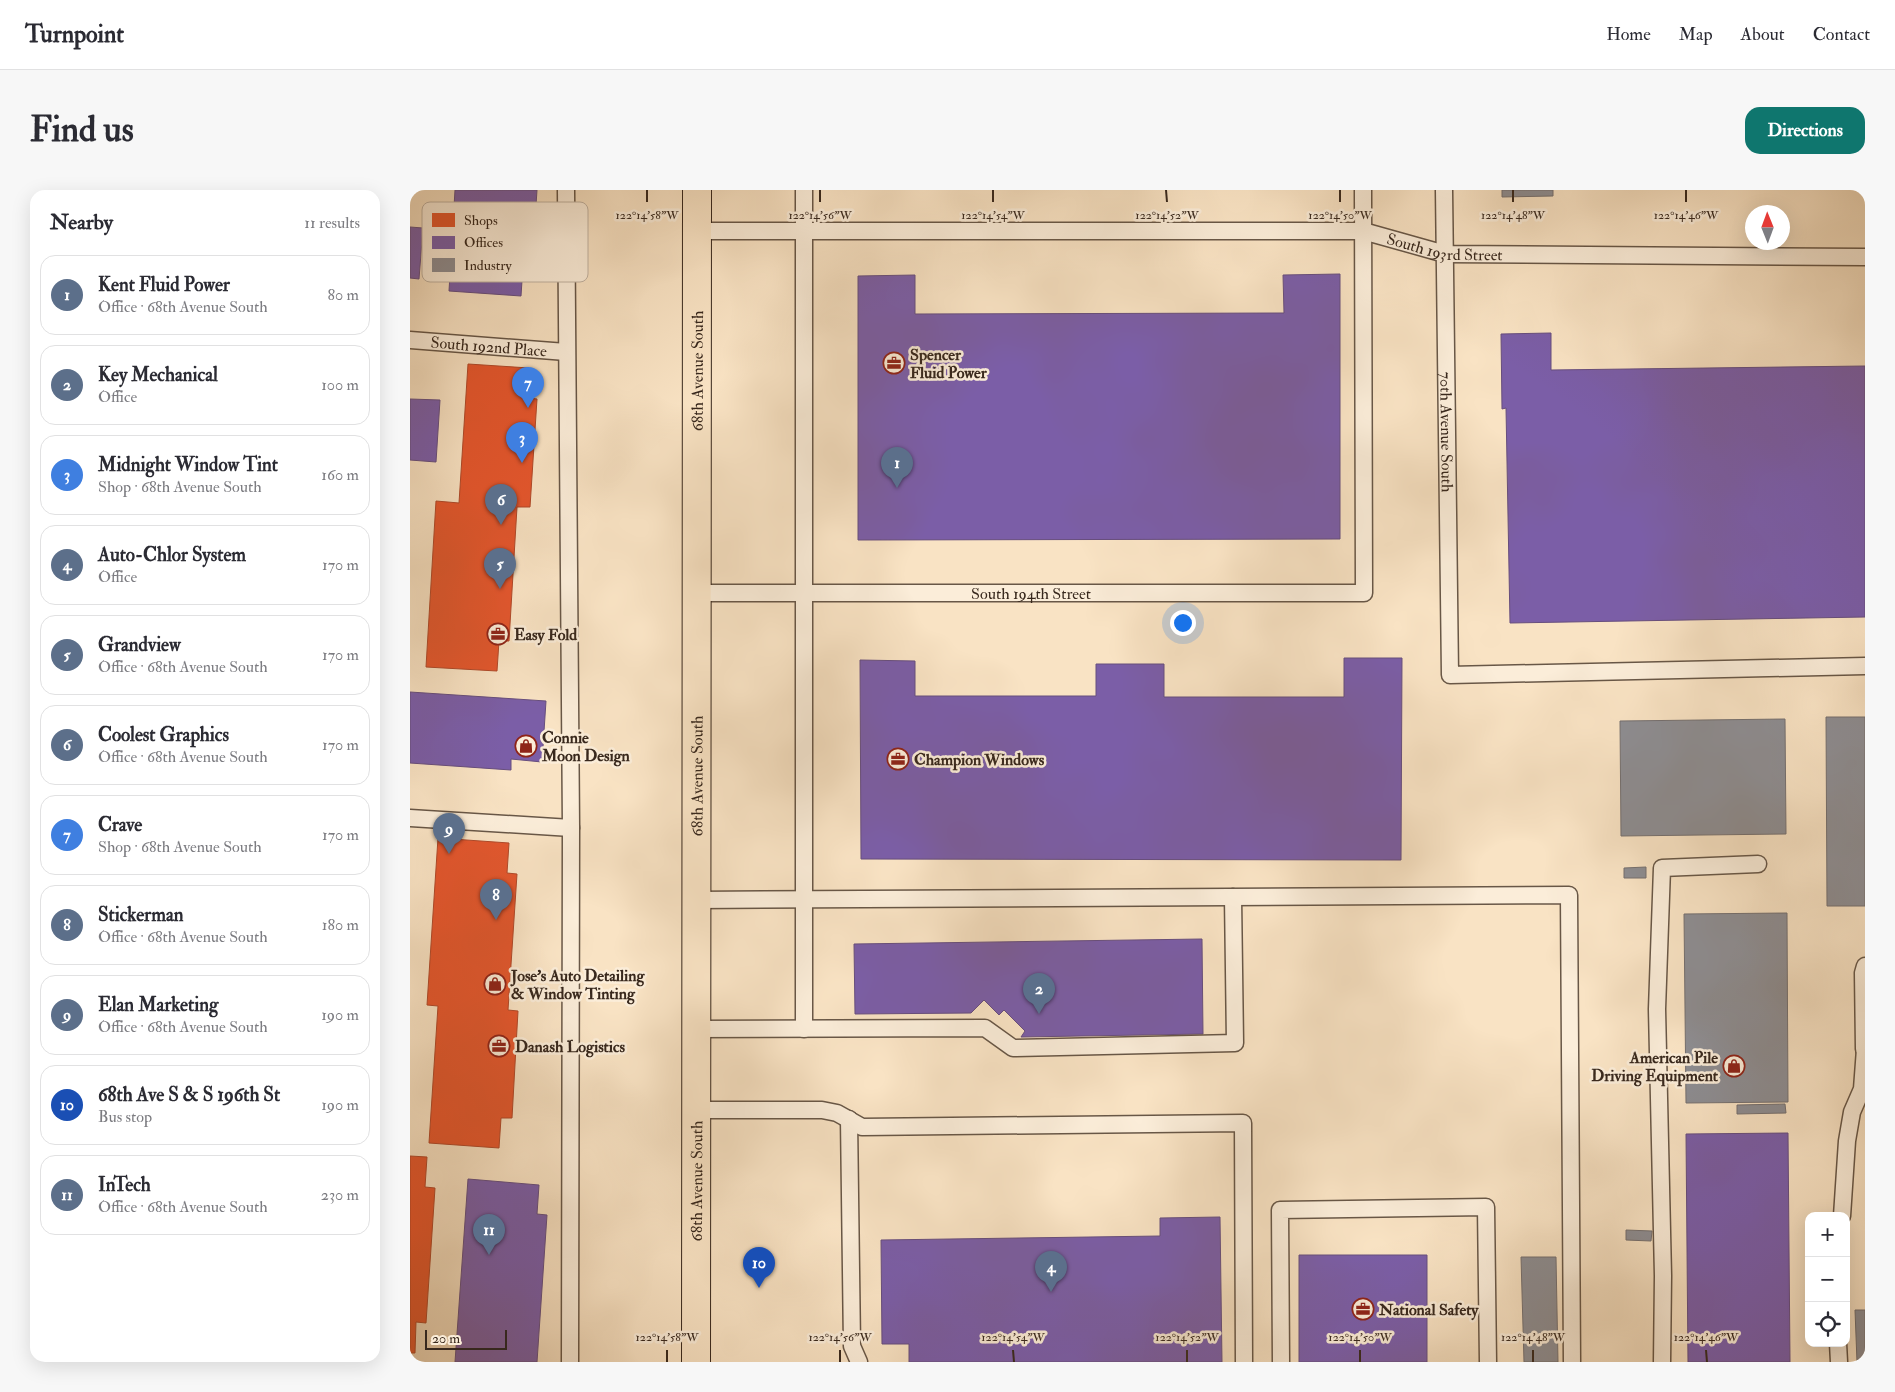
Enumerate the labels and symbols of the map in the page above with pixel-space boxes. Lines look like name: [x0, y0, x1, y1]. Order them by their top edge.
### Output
legend: [422, 202, 588, 282]
north arrow: [1745, 205, 1790, 250]
text: 122°14'58"W: [616, 208, 679, 223]
text: 122°14'56"W: [788, 208, 852, 223]
text: 122°14'54"W: [961, 208, 1025, 223]
text: 122°14'52"W: [1135, 208, 1199, 223]
text: 122°14'50"W: [1308, 208, 1372, 223]
text: 122°14'48"W: [1481, 208, 1546, 223]
text: 122°14'46"W: [1654, 208, 1719, 223]
text: Shops: [464, 212, 498, 230]
street label: South 193rd Street: [1384, 229, 1503, 265]
text: Offices: [464, 234, 503, 251]
text: Industry: [464, 257, 513, 275]
street label: 68th Avenue South: [688, 310, 708, 431]
street label: South 192nd Place: [430, 333, 548, 362]
place label: Spencer Fluid Power: [910, 345, 988, 383]
office icon: Spencer Fluid Power: [882, 351, 906, 375]
pin: 7: [512, 367, 544, 408]
street label: 70th Avenue South: [1435, 372, 1457, 493]
pin: 3: [506, 422, 538, 463]
pin: 1: [881, 447, 913, 488]
pin: 6: [485, 484, 517, 525]
pin: 5: [484, 548, 516, 589]
street label: South 194th Street: [971, 584, 1091, 604]
your location: [1170, 610, 1196, 636]
office icon: Easy Fold: [486, 622, 510, 646]
place label: Easy Fold: [514, 625, 577, 646]
street label: 68th Avenue South: [687, 715, 708, 836]
place label: Connie Moon Design: [541, 728, 631, 767]
shop icon: Connie Moon Design: [514, 734, 538, 758]
office icon: Champion Windows: [886, 747, 910, 771]
place label: Champion Windows: [914, 750, 1045, 771]
pin: 9: [433, 813, 465, 854]
pin: 8: [480, 879, 512, 920]
place label: Jose's Auto Detailing & Window Tinting: [510, 966, 646, 1005]
shop icon: Jose's Auto Detailing & Window Tinting: [483, 972, 507, 996]
pin: 2: [1023, 973, 1055, 1014]
office icon: Danash Logistics: [487, 1034, 511, 1058]
place label: Danash Logistics: [515, 1037, 625, 1058]
place label: American Pile Driving Equipment: [1591, 1048, 1719, 1087]
shop icon: American Pile Driving Equipment: [1722, 1054, 1746, 1078]
street label: 68th Avenue South: [687, 1120, 707, 1241]
pin: 11: [473, 1214, 505, 1255]
pin: 10: [743, 1247, 775, 1288]
pin: 4: [1035, 1251, 1067, 1292]
office icon: National Safety: [1351, 1297, 1375, 1321]
place label: National Safety: [1378, 1300, 1479, 1321]
scale bar: [425, 1327, 508, 1350]
text: 122°14'58"W: [636, 1330, 699, 1345]
text: 122°14'56"W: [808, 1330, 872, 1345]
text: 122°14'54"W: [981, 1330, 1045, 1345]
text: 122°14'52"W: [1155, 1330, 1219, 1345]
text: 122°14'50"W: [1328, 1330, 1392, 1345]
text: 122°14'48"W: [1501, 1330, 1566, 1345]
text: 122°14'46"W: [1674, 1330, 1739, 1345]

